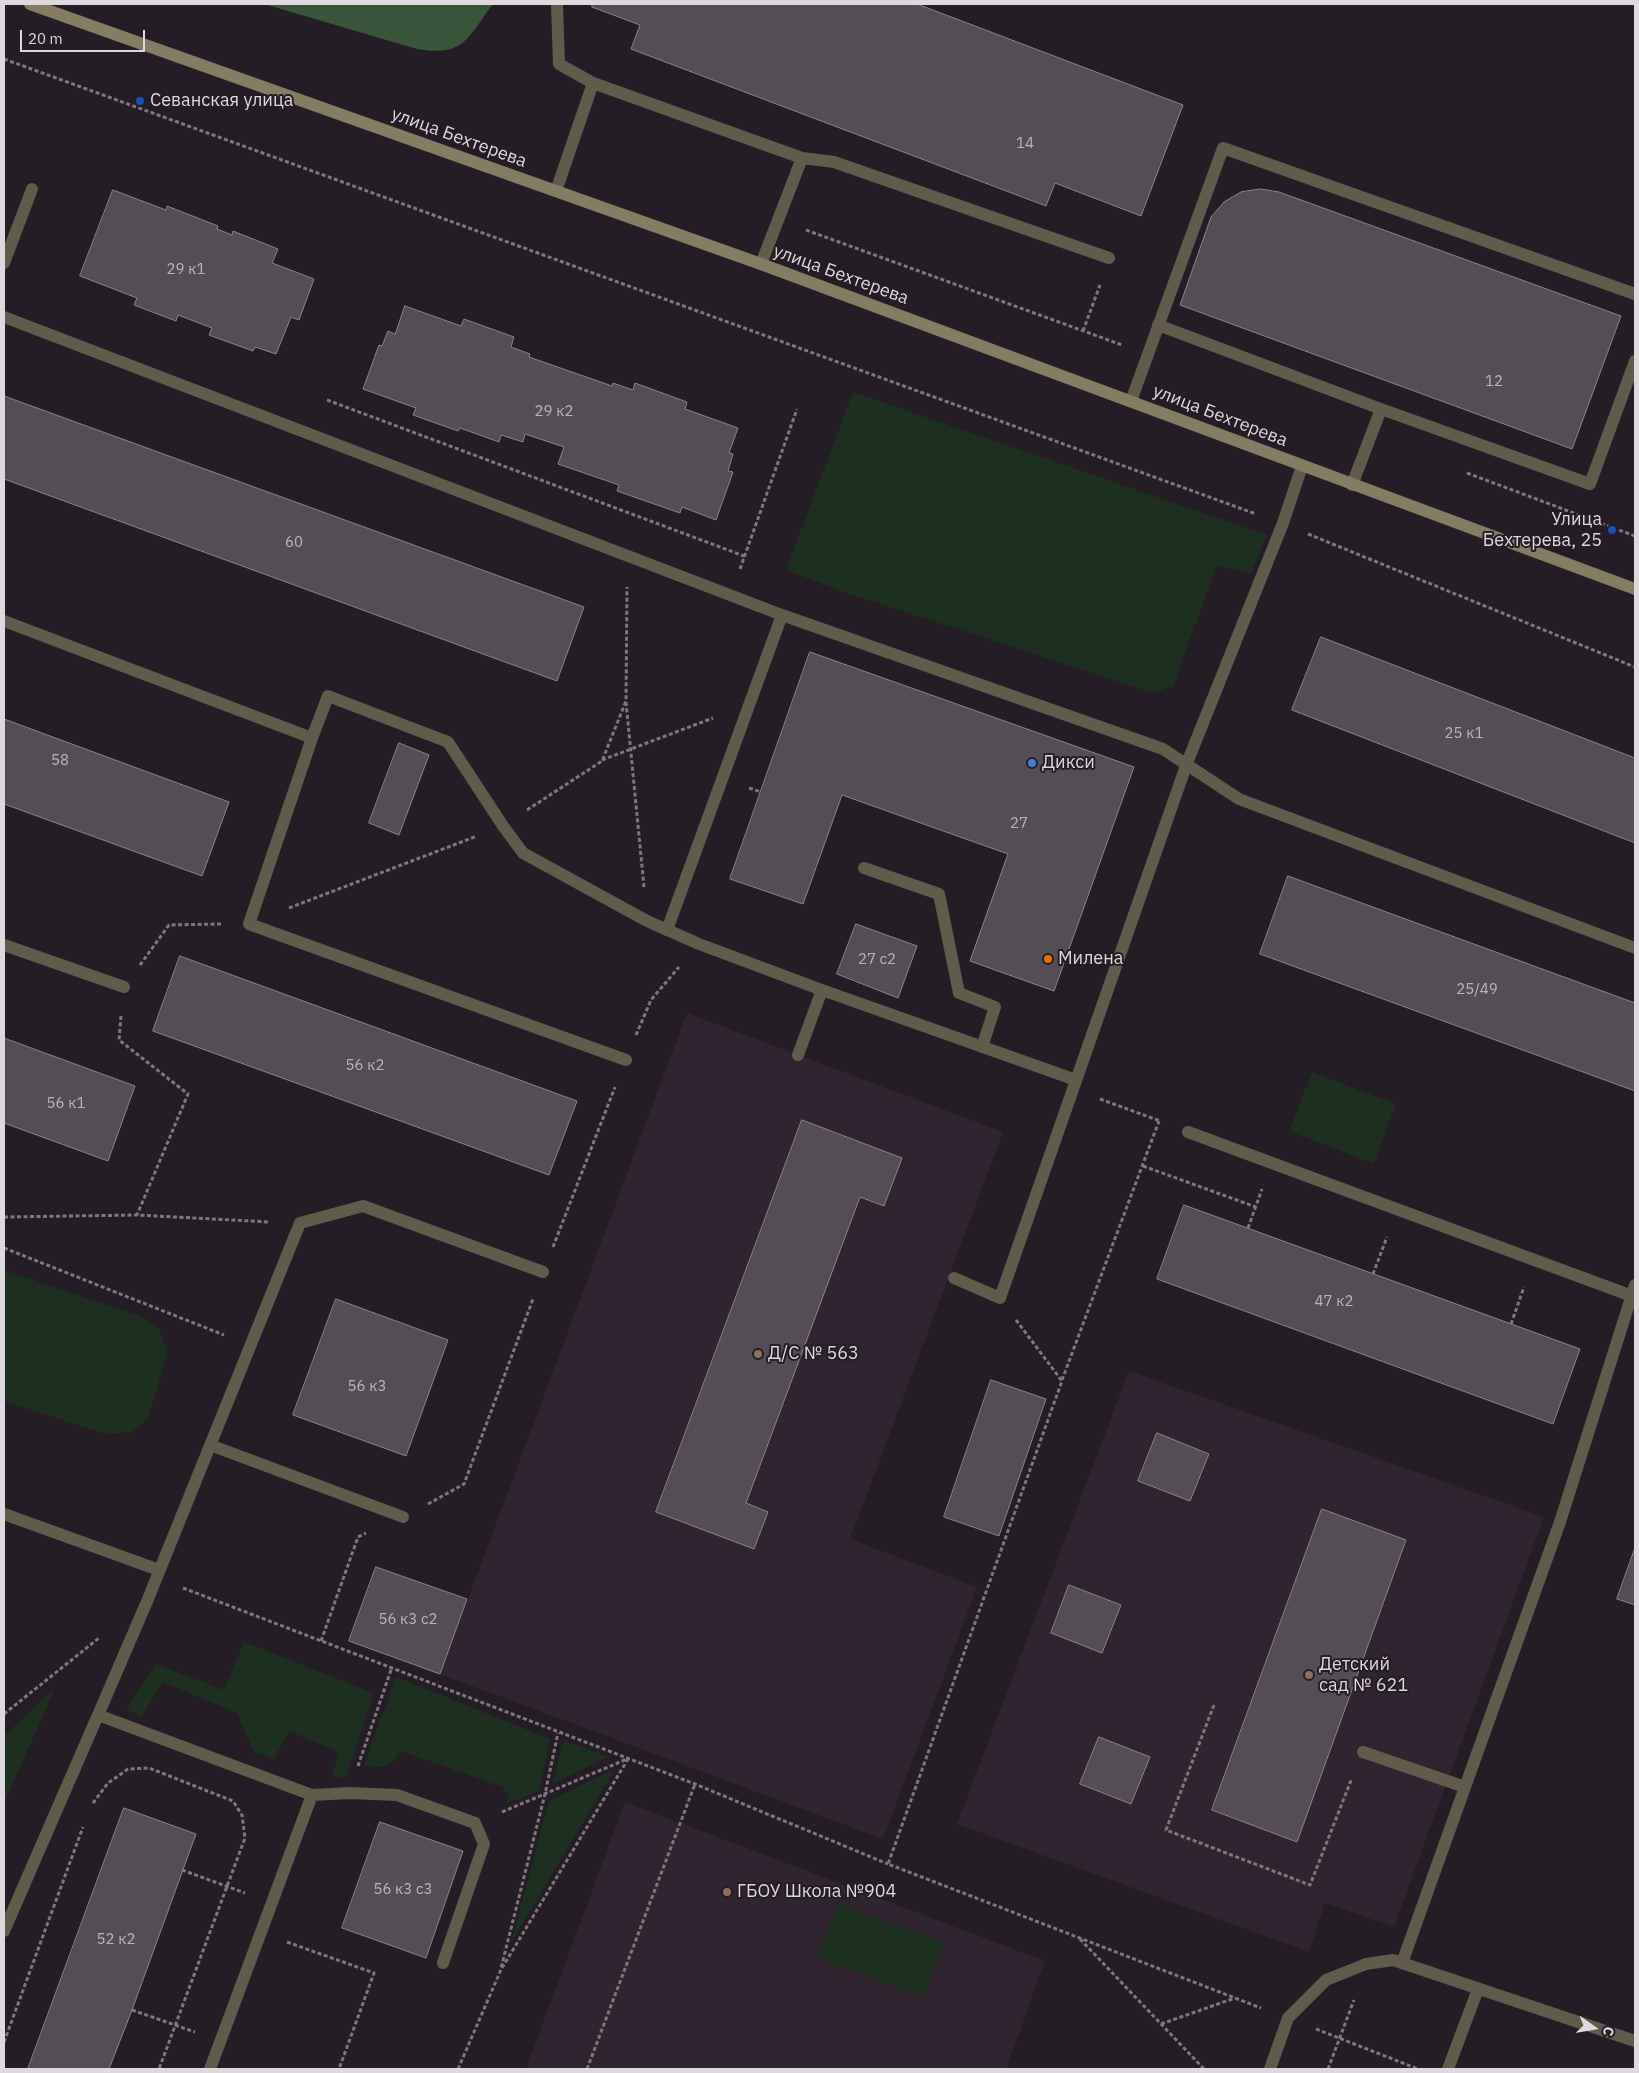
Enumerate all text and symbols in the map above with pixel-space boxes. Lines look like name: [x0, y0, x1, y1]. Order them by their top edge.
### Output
scale bar: [22, 20, 148, 52]
text: 20 m: [28, 29, 63, 48]
place label: Севанская улица: [150, 90, 293, 112]
marker: Севанская улица: [134, 95, 146, 107]
street label: улица Бехтерева: [388, 104, 530, 172]
house number: 14: [1016, 135, 1034, 153]
street label: улица Бехтерева: [770, 241, 912, 309]
house number: 29 к1: [167, 261, 205, 279]
house number: 12: [1485, 373, 1503, 391]
street label: улица Бехтерева: [1150, 380, 1290, 452]
house number: 29 к2: [535, 403, 573, 421]
place label: Улица Бехтерева, 25: [1483, 509, 1602, 552]
marker: Улица Бехтерева, 25: [1606, 524, 1618, 536]
house number: 60: [285, 534, 303, 552]
house number: 25 к1: [1445, 725, 1483, 743]
house number: 58: [51, 752, 69, 770]
place label: Дикси: [1042, 752, 1095, 774]
marker: Дикси: [1026, 757, 1038, 769]
house number: 27: [1010, 815, 1028, 833]
place label: Милена: [1058, 948, 1123, 970]
house number: 27 с2: [858, 951, 896, 969]
marker: Милена: [1042, 953, 1054, 965]
house number: 25/49: [1456, 981, 1498, 999]
house number: 56 к2: [346, 1057, 384, 1075]
house number: 56 к1: [47, 1095, 85, 1113]
house number: 47 к2: [1315, 1293, 1353, 1311]
place label: Д/C № 563: [768, 1343, 859, 1365]
marker: Д/C № 563: [752, 1348, 764, 1360]
house number: 56 к3: [348, 1378, 386, 1396]
house number: 56 к3 с2: [379, 1611, 437, 1629]
place label: Детский сад № 621: [1319, 1654, 1408, 1696]
marker: Детский сад № 621: [1303, 1669, 1315, 1681]
house number: 56 к3 с3: [374, 1881, 432, 1899]
place label: ГБОУ Школа №904: [737, 1881, 896, 1903]
marker: ГБОУ Школа №904: [721, 1886, 733, 1898]
house number: 52 к2: [97, 1931, 135, 1949]
north arrow: [1569, 2003, 1619, 2053]
text: С: [1599, 2025, 1618, 2038]

